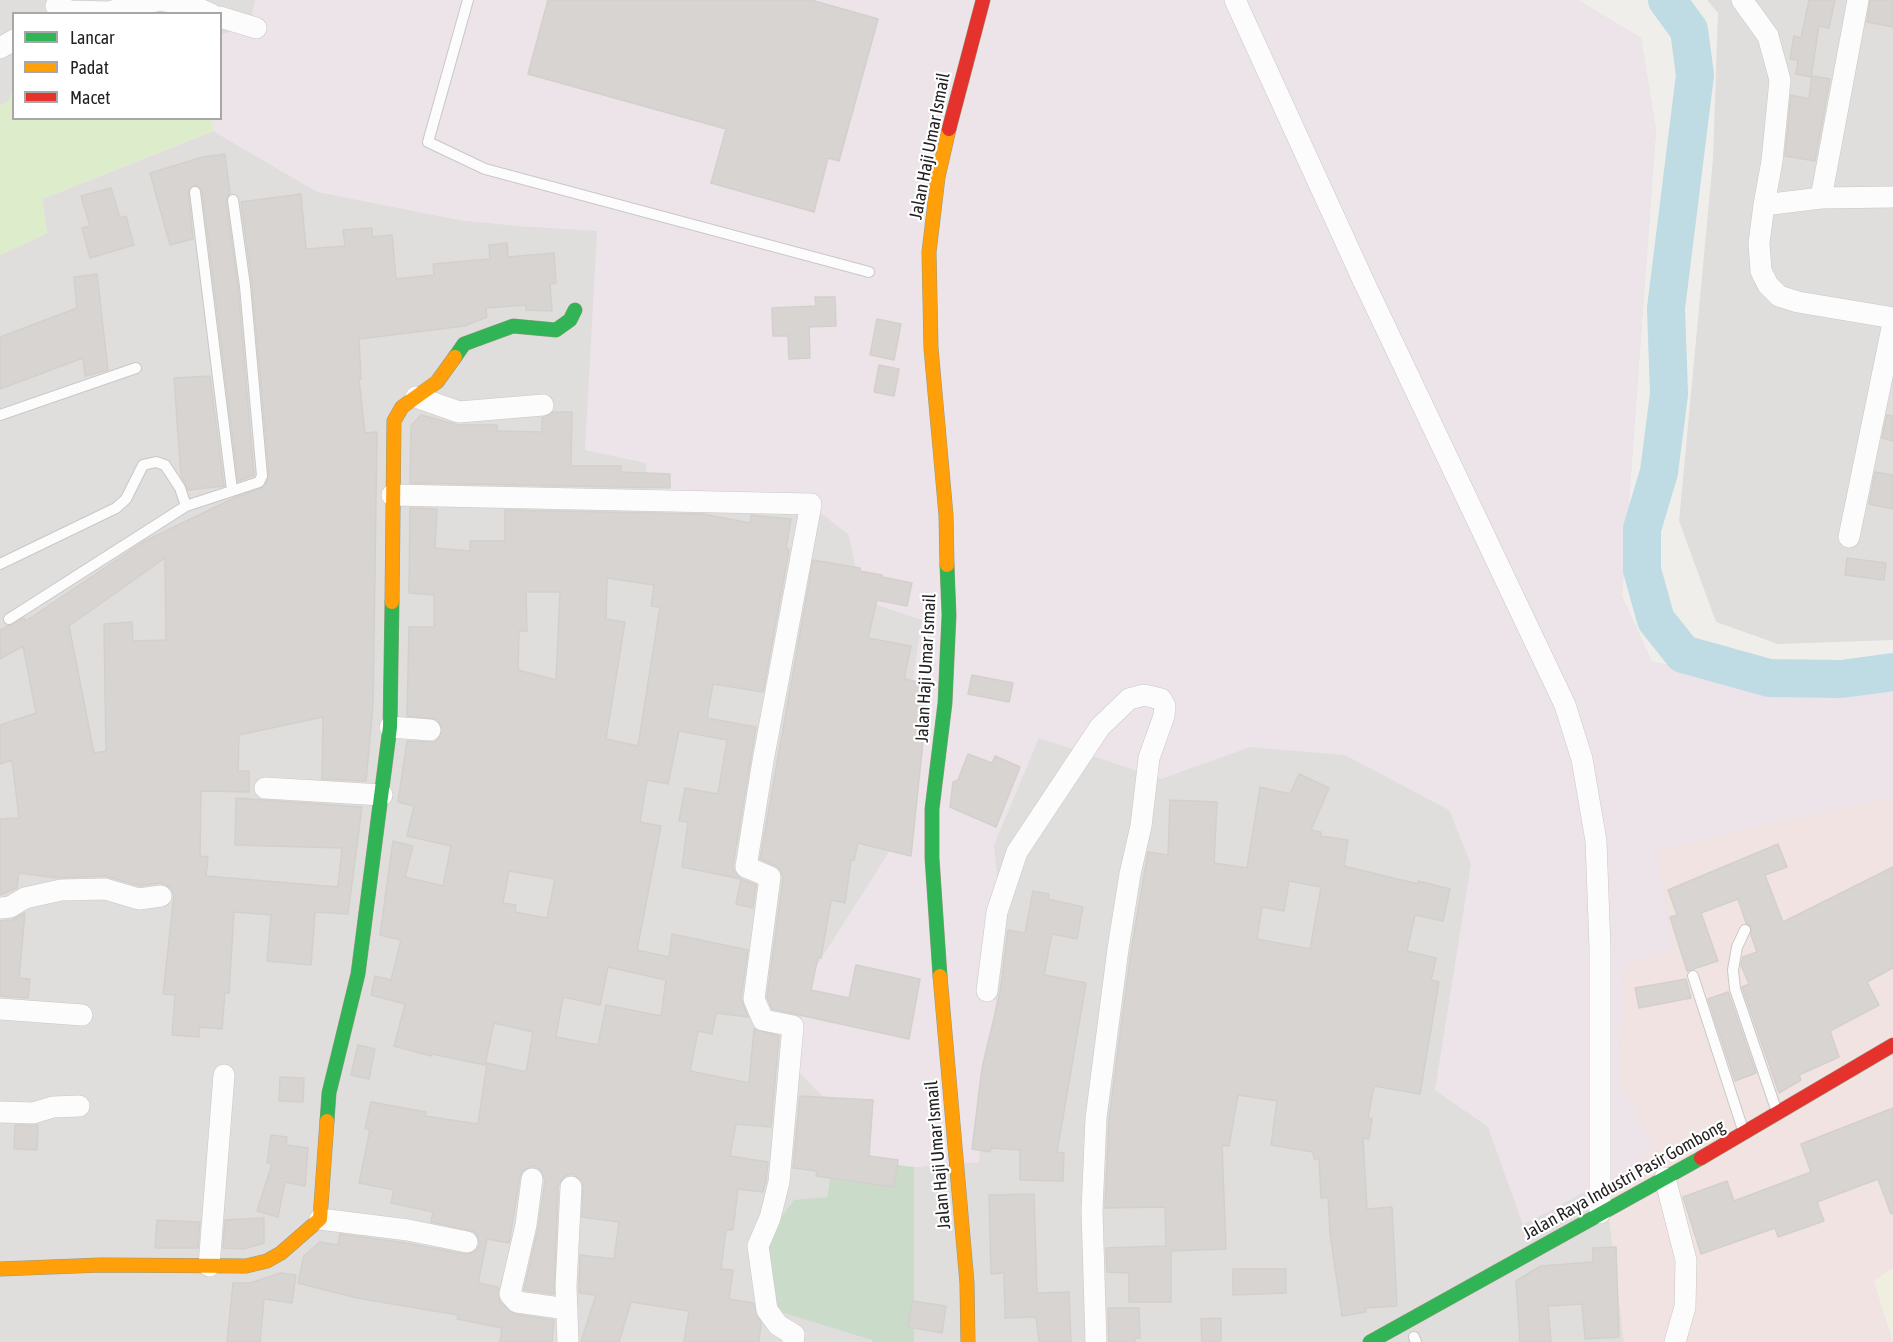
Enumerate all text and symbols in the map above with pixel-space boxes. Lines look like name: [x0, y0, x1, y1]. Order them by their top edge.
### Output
legend: [12, 12, 222, 120]
text: Lancar: [70, 27, 114, 48]
text: Padat: [70, 57, 109, 78]
street label: Jalan Haji Umar Ismail: [905, 71, 955, 221]
text: Macet: [70, 87, 110, 108]
street label: Jalan Haji Umar Ismail: [911, 593, 941, 743]
street label: Jalan Haji Umar Ismail: [921, 1080, 955, 1230]
street label: Jalan Raya Industri Pasir Gombong: [1519, 1115, 1729, 1245]

